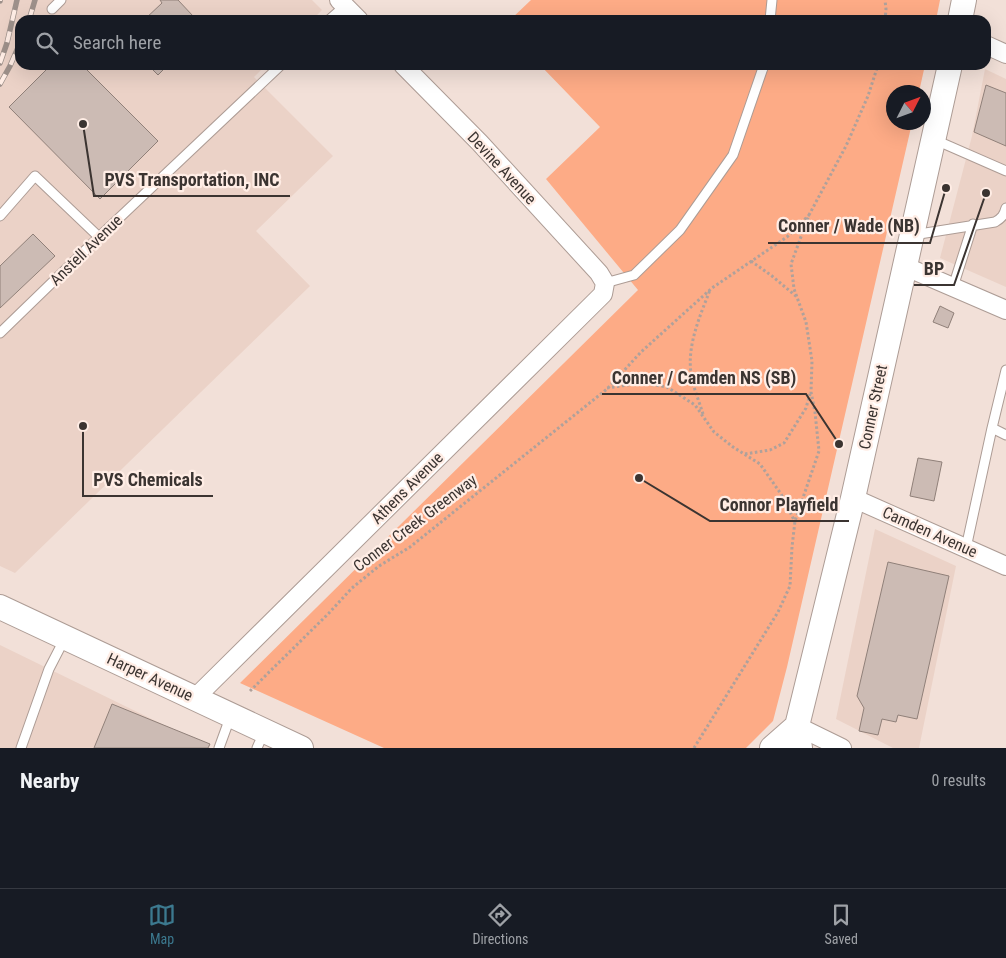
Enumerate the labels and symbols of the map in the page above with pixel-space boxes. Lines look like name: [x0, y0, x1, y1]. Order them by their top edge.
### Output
north arrow: [886, 85, 931, 130]
street label: Devine Avenue: [464, 128, 540, 208]
callout: PVS Transportation, INC: [94, 163, 290, 196]
text: PVS Transportation, INC: [104, 169, 280, 190]
callout: Conner / Wade (NB): [768, 210, 930, 243]
street label: Anstell Avenue: [46, 211, 126, 289]
text: Conner / Wade (NB): [778, 215, 920, 237]
callout: BP: [914, 252, 954, 285]
text: BP: [924, 258, 944, 279]
callout: Conner / Camden NS (SB): [602, 361, 806, 394]
street label: Conner Street: [855, 363, 891, 451]
text: Conner / Camden NS (SB): [612, 367, 796, 389]
street label: Athens Avenue: [367, 448, 447, 528]
callout: PVS Chemicals: [83, 463, 213, 496]
text: PVS Chemicals: [93, 469, 203, 490]
street label: Conner Creek Greenway: [349, 470, 481, 576]
callout: Connor Playfield: [710, 488, 849, 521]
text: Connor Playfield: [719, 494, 839, 515]
street label: Camden Avenue: [880, 503, 980, 561]
street label: Harper Avenue: [104, 649, 196, 705]

